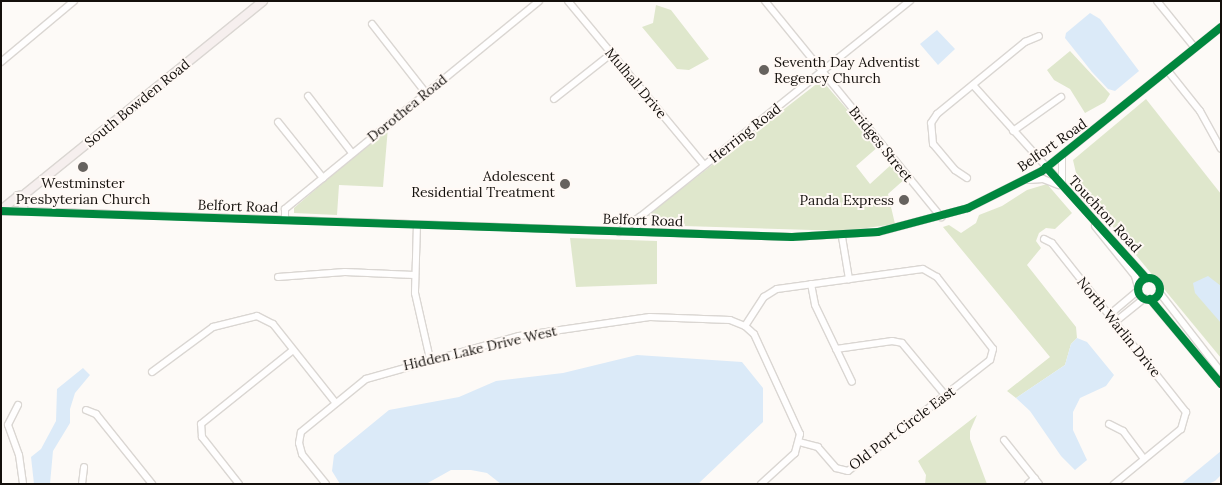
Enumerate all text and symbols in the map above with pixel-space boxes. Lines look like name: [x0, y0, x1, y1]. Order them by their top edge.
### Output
street label: Mulhall Drive: [602, 44, 670, 122]
place label: Seventh Day Adventist Regency Church: [774, 54, 920, 86]
street label: South Bowden Road: [81, 55, 193, 151]
marker: Seventh Day Adventist Regency Church: [758, 64, 770, 76]
street label: Dorothea Road: [364, 71, 450, 145]
street label: Herring Road: [706, 100, 784, 166]
street label: Bridges Street: [845, 103, 917, 185]
street label: Belfort Road: [1014, 115, 1090, 175]
marker: Westminster Presbyterian Church: [77, 161, 89, 173]
place label: Adolescent Residential Treatment: [411, 168, 555, 200]
street label: Touchton Road: [1065, 172, 1145, 256]
place label: Westminster Presbyterian Church: [16, 175, 150, 208]
marker: Adolescent Residential Treatment: [559, 178, 571, 190]
place label: Panda Express: [800, 192, 894, 208]
marker: Panda Express: [898, 194, 910, 206]
street label: Belfort Road: [197, 196, 279, 216]
street label: Belfort Road: [602, 210, 684, 230]
street label: North Warlin Drive: [1073, 274, 1165, 380]
street label: Hidden Lake Drive West: [402, 322, 558, 374]
street label: Old Port Circle East: [846, 383, 958, 473]

